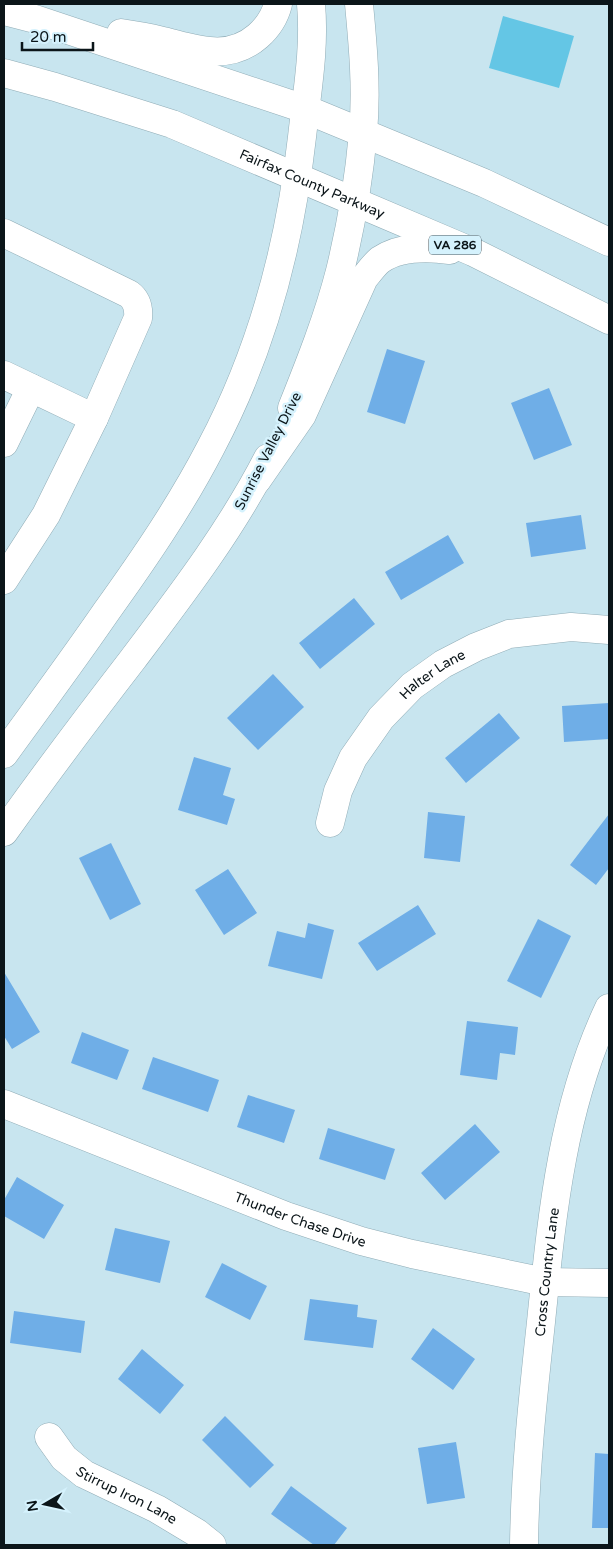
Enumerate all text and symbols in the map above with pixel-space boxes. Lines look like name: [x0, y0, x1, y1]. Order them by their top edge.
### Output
scale bar: [22, 20, 94, 52]
text: 20 m: [30, 28, 67, 46]
street label: Fairfax County Parkway: [237, 145, 388, 222]
road number: VA 286: [429, 236, 481, 254]
street label: Sunrise Valley Drive: [231, 389, 305, 513]
street label: Halter Lane: [396, 646, 468, 703]
street label: Thunder Chase Drive: [232, 1188, 368, 1250]
street label: Cross Country Lane: [531, 1206, 563, 1337]
street label: Stirrup Iron Lane: [72, 1462, 180, 1528]
north arrow: [20, 1479, 70, 1529]
text: N: [23, 1499, 42, 1513]

